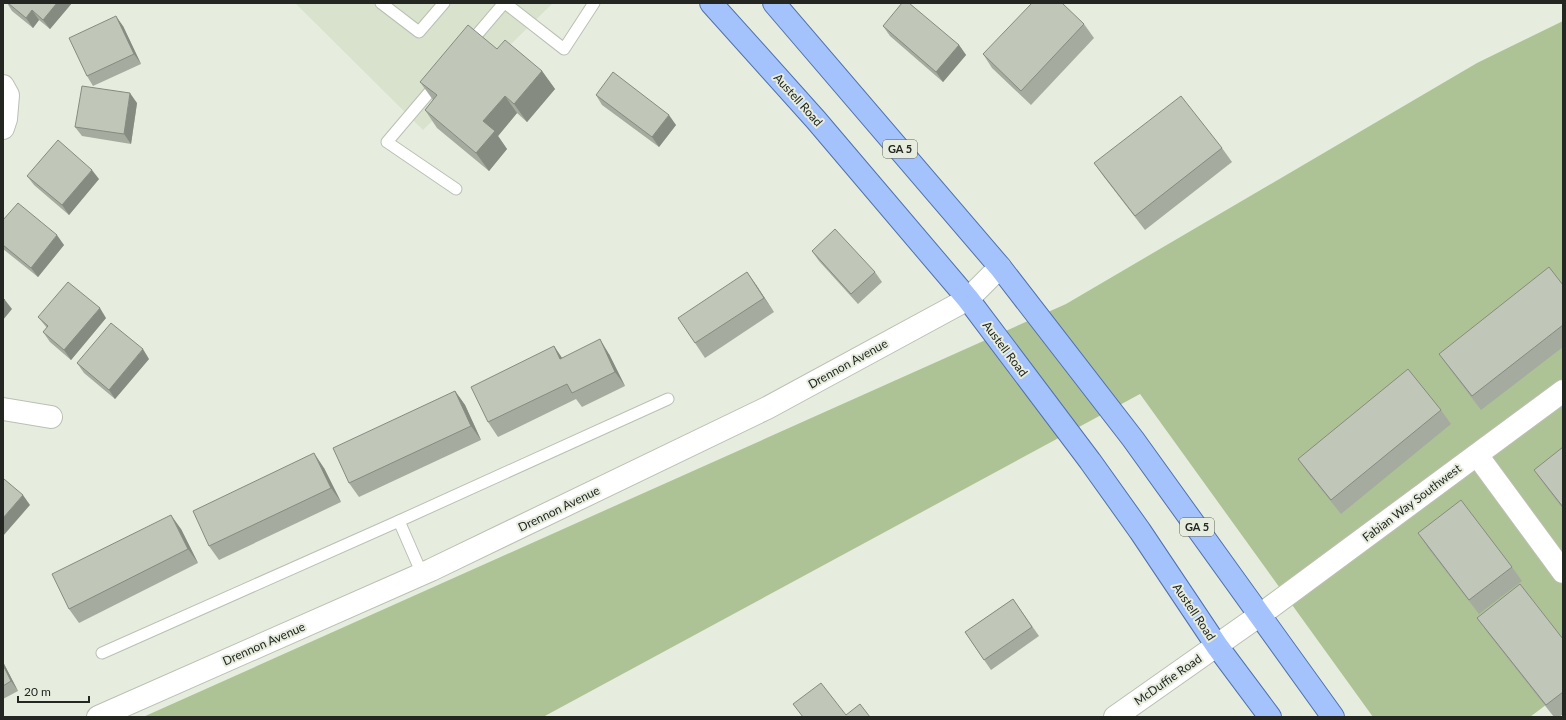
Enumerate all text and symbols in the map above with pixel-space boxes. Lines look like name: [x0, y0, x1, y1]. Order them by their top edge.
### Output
street label: Austell Road: [771, 70, 826, 129]
road number: GA 5: [883, 140, 917, 158]
street label: Austell Road: [980, 318, 1031, 379]
street label: Drennon Avenue: [805, 335, 890, 392]
street label: Fabian Way Southwest: [1359, 460, 1465, 545]
street label: Drennon Avenue: [516, 482, 602, 535]
road number: GA 5: [1180, 518, 1214, 536]
street label: Austell Road: [1170, 580, 1219, 643]
street label: Drennon Avenue: [220, 619, 307, 668]
street label: McDuffie Road: [1131, 651, 1204, 708]
scale bar: [18, 678, 89, 704]
text: 20 m: [24, 684, 51, 699]

